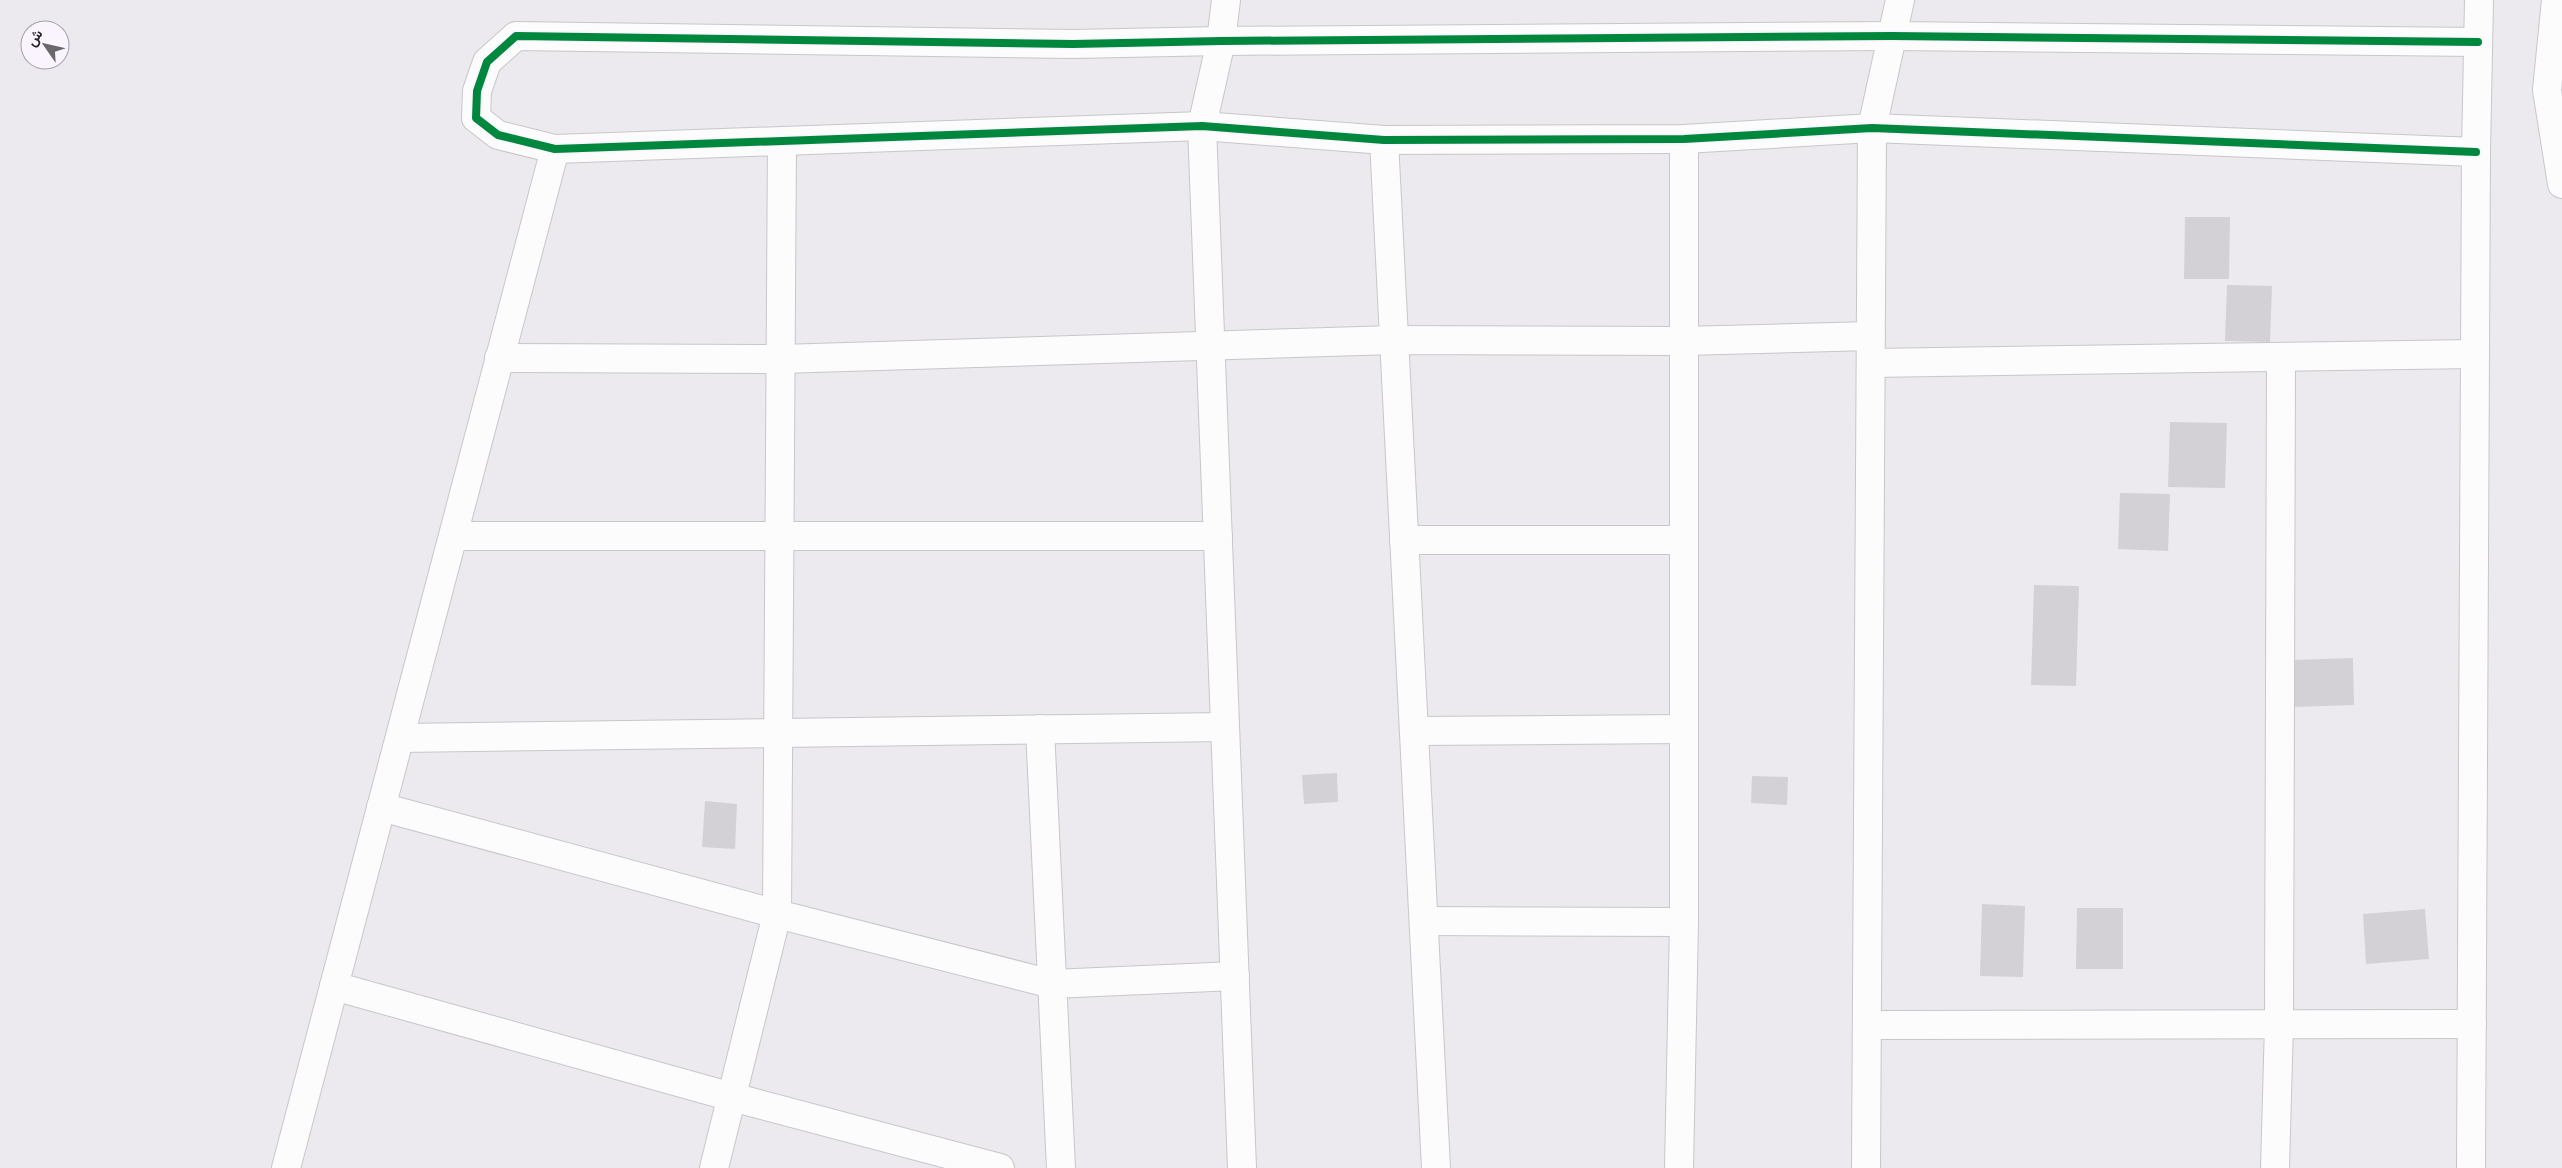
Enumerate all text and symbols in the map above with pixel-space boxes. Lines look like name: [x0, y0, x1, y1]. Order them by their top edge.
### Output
north arrow: [20, 20, 70, 70]
text: ش: [22, 26, 46, 50]

